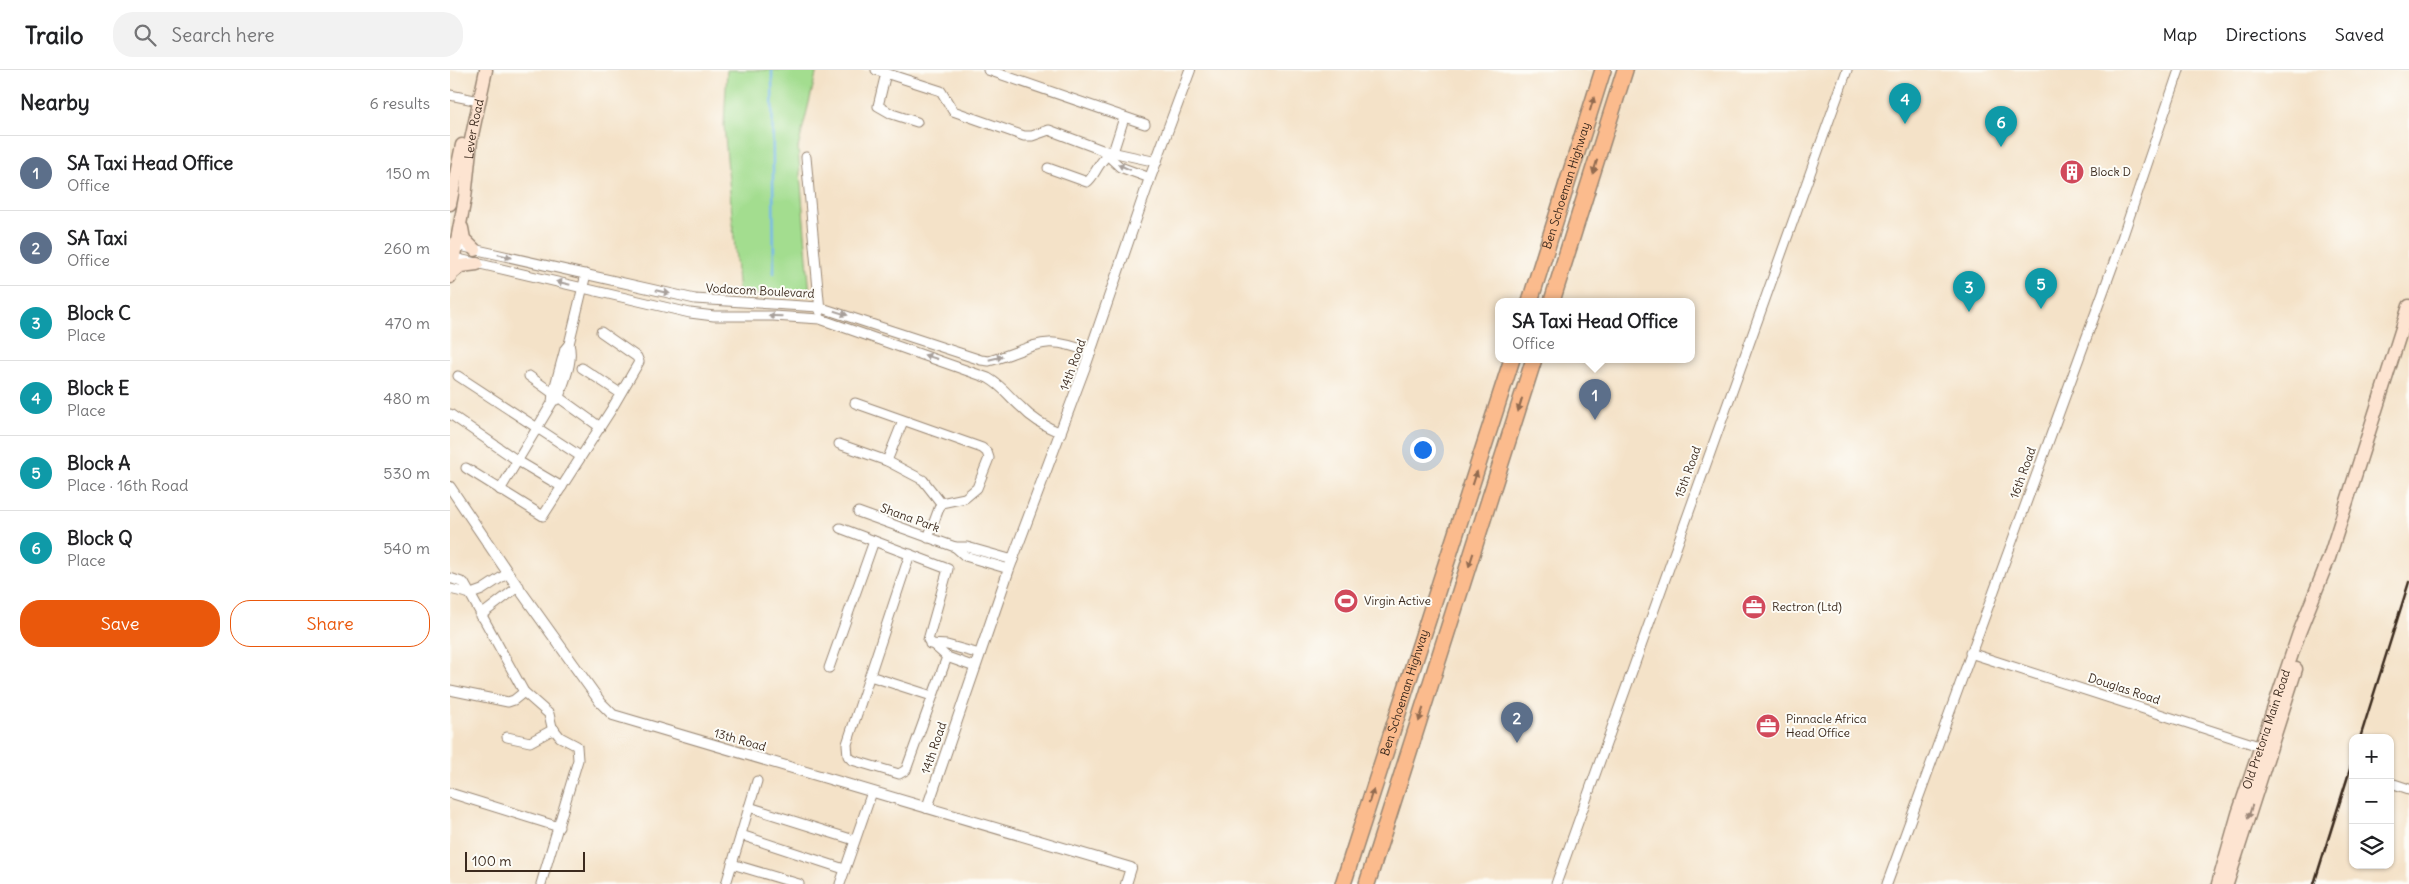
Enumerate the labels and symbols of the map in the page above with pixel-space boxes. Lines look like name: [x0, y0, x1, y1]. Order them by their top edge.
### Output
pin: 4: [1889, 83, 1921, 124]
one-way arrow: [1589, 97, 1597, 112]
street label: Lever Road: [461, 98, 487, 160]
pin: 6: [1985, 106, 2017, 147]
street label: Ben Schoeman Highway: [1539, 120, 1593, 251]
one-way arrow: [1590, 159, 1598, 174]
building icon: Block D: [2059, 159, 2085, 185]
one-way arrow: [1117, 163, 1131, 171]
place label: Block D: [2090, 164, 2131, 179]
one-way arrow: [497, 252, 512, 260]
pin: 5: [2025, 268, 2057, 309]
pin: 3: [1953, 271, 1985, 312]
one-way arrow: [556, 279, 571, 287]
street label: Vodacom Boulevard: [705, 280, 815, 301]
one-way arrow: [656, 288, 671, 296]
one-way arrow: [834, 310, 849, 318]
one-way arrow: [766, 312, 782, 320]
street label: 14th Road: [1056, 337, 1089, 393]
one-way arrow: [923, 353, 938, 360]
one-way arrow: [988, 354, 1003, 362]
pin: 1: [1579, 379, 1611, 420]
one-way arrow: [1515, 398, 1523, 413]
your location: [1410, 437, 1436, 463]
street label: 15th Road: [1671, 444, 1704, 500]
street label: 16th Road: [2006, 445, 2039, 501]
one-way arrow: [1471, 470, 1479, 485]
street label: Shana Park: [879, 500, 942, 535]
one-way arrow: [1467, 553, 1474, 568]
sports icon: Virgin Active: [1333, 588, 1359, 614]
place label: Virgin Active: [1364, 593, 1431, 608]
office icon: Rectron (Ltd): [1741, 594, 1767, 620]
place label: Rectron (Ltd): [1772, 599, 1842, 614]
street label: Ben Schoeman Highway: [1377, 627, 1432, 758]
street label: Old Pretoria Main Road: [2239, 667, 2293, 791]
street label: Douglas Road: [2086, 670, 2162, 707]
pin: 2: [1501, 702, 1533, 743]
one-way arrow: [1417, 708, 1425, 723]
place label: Pinnacle Africa Head Office: [1786, 711, 1867, 740]
office icon: Pinnacle Africa Head Office: [1755, 713, 1781, 739]
street label: 14th Road: [918, 720, 949, 776]
street label: 13th Road: [712, 725, 768, 754]
one-way arrow: [1368, 788, 1376, 803]
one-way arrow: [2246, 805, 2254, 820]
scale bar: [465, 849, 585, 872]

